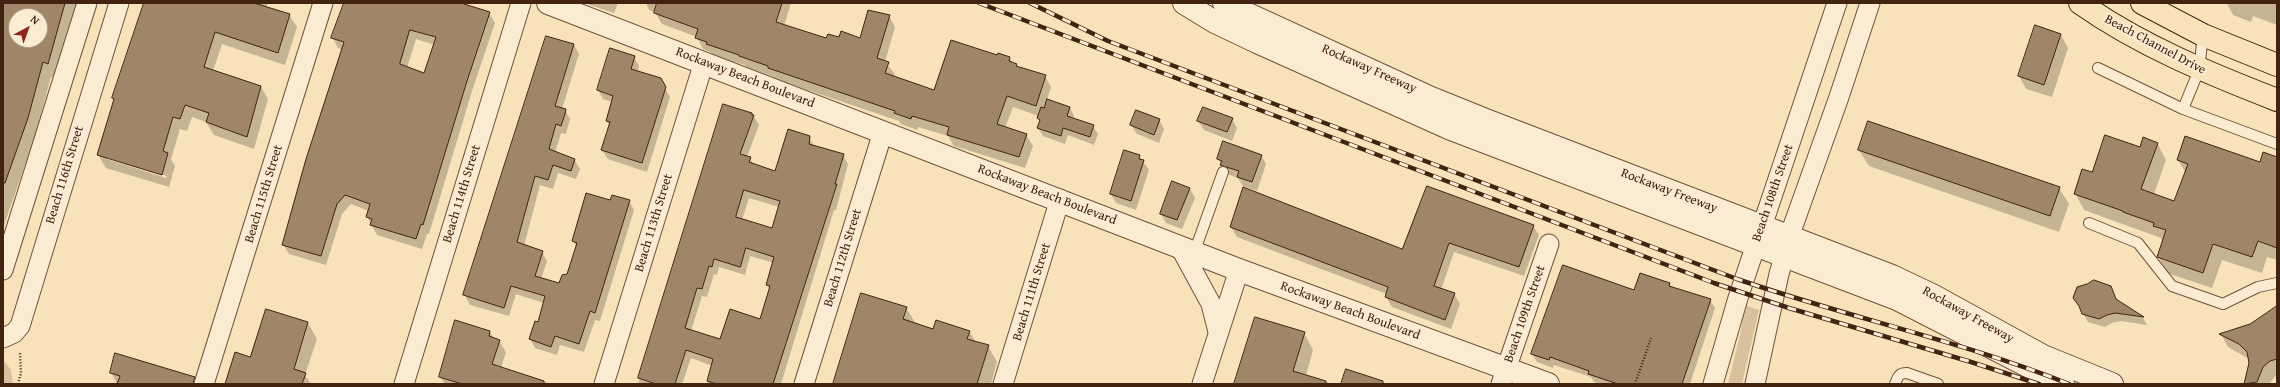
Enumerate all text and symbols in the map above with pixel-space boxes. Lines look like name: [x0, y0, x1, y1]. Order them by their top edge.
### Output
north arrow: [8, 8, 48, 48]
text: N: [27, 11, 43, 28]
street label: Beach Channel Drive: [2102, 12, 2208, 78]
street label: Rockaway Freeway: [1319, 41, 1419, 97]
street label: Rockaway Beach Boulevard: [673, 44, 817, 112]
street label: Beach 116th Street: [43, 124, 87, 226]
street label: Beach 108th Street: [1749, 142, 1797, 244]
street label: Beach 115th Street: [242, 143, 286, 245]
street label: Beach 114th Street: [440, 143, 484, 245]
street label: Rockaway Beach Boulevard: [975, 161, 1119, 229]
street label: Rockaway Freeway: [1619, 165, 1719, 217]
street label: Beach 113th Street: [632, 172, 676, 274]
street label: Beach 112th Street: [821, 207, 865, 309]
street label: Beach 111th Street: [1010, 241, 1054, 343]
street label: Beach 109th Street: [1501, 263, 1549, 365]
street label: Rockaway Beach Boulevard: [1278, 278, 1422, 344]
street label: Rockaway Freeway: [1920, 283, 2016, 347]

